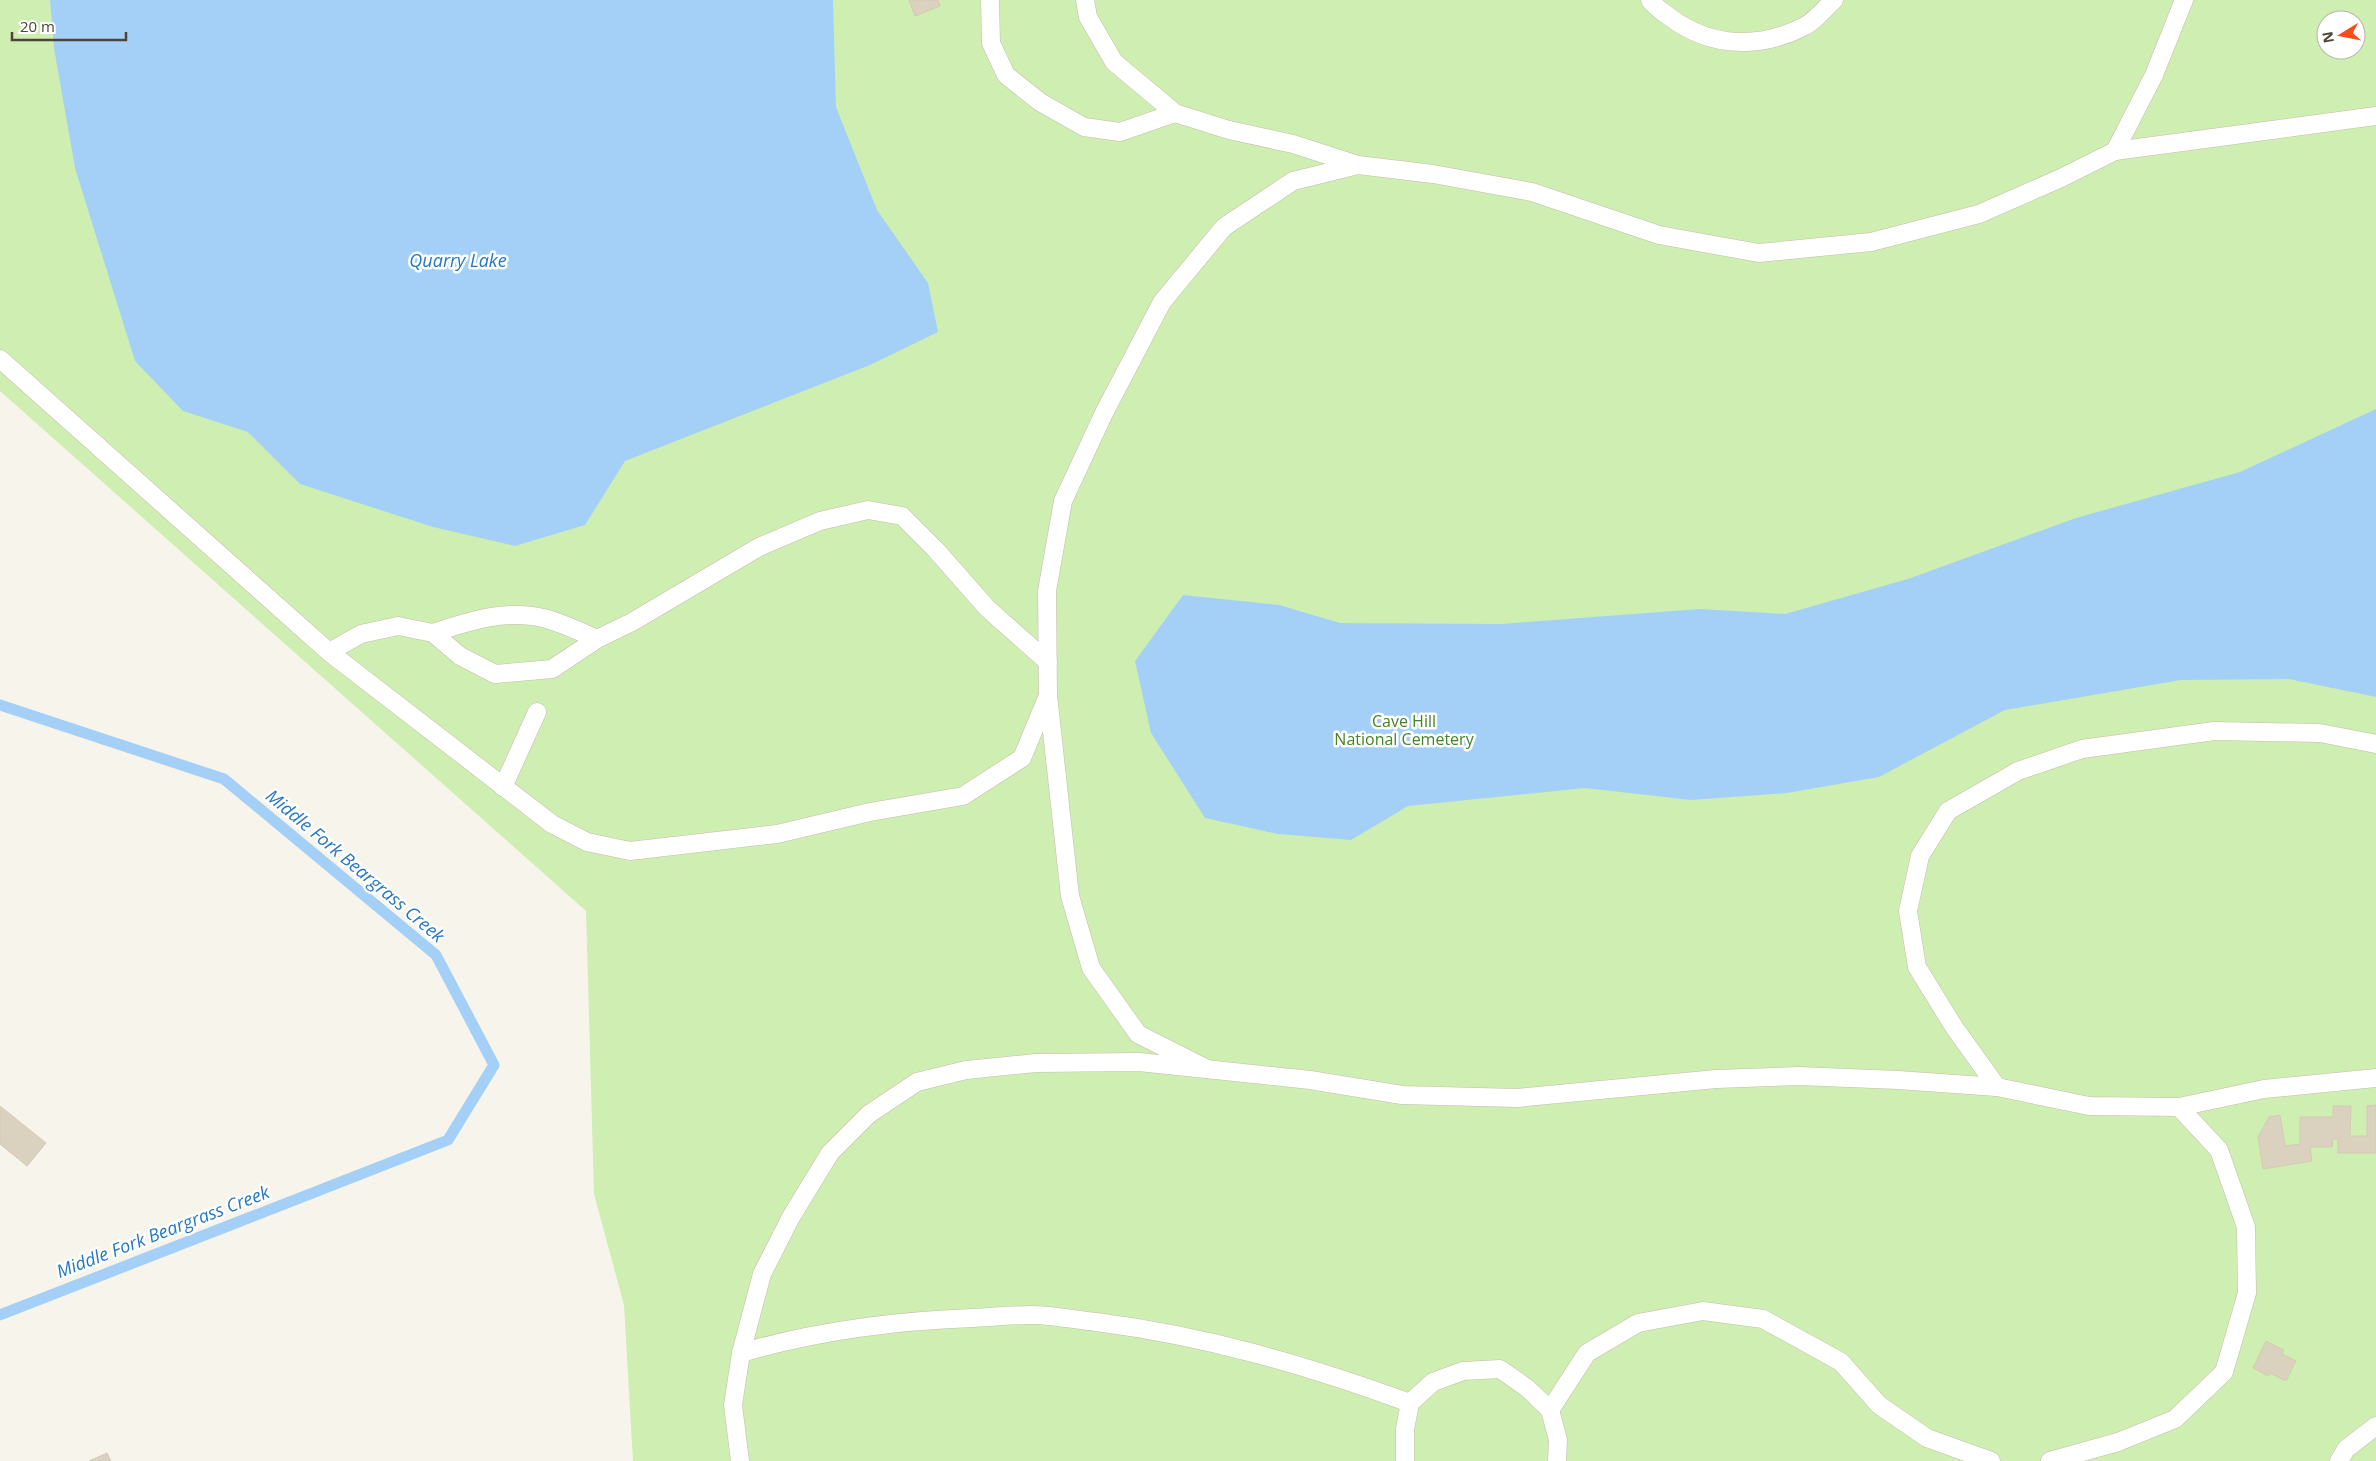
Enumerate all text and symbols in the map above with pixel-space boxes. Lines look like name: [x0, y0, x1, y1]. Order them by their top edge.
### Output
scale bar: [12, 10, 126, 42]
north arrow: [2316, 10, 2366, 60]
text: 20 m: [20, 16, 55, 36]
text: N: [2317, 30, 2338, 45]
water label: Quarry Lake: [409, 248, 507, 272]
park label: Cave Hill National Cemetery: [1334, 710, 1475, 750]
water label: Middle Fork Beargrass Creek: [261, 783, 451, 948]
water label: Middle Fork Beargrass Creek: [53, 1179, 274, 1283]

